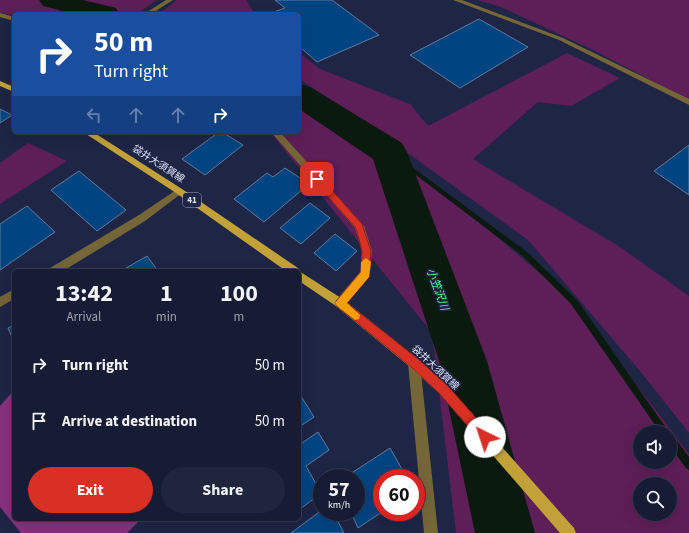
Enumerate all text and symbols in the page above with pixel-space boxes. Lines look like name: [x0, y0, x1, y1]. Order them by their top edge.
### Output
text: 50 m: [94, 22, 153, 62]
icon: right: [28, 28, 80, 80]
text: Turn right: [94, 59, 168, 84]
icon: left: [83, 104, 105, 126]
icon: ahead: [125, 104, 147, 126]
icon: ahead: [167, 104, 189, 126]
icon: right: [209, 104, 231, 126]
street label: 袋井大須賀線: [129, 142, 187, 186]
pin: [300, 162, 334, 196]
icon: arrive: [306, 168, 328, 190]
road number: 41: [183, 193, 201, 207]
water label: 小笠沢川: [423, 266, 452, 313]
text: 13:42: [55, 276, 113, 311]
text: 1: [160, 276, 173, 311]
text: 100: [220, 276, 258, 311]
text: Arrival: [66, 308, 101, 326]
text: min: [156, 308, 177, 326]
text: m: [234, 308, 244, 326]
street label: 袋井大須賀線: [409, 342, 462, 393]
icon: right: [28, 354, 50, 376]
text: Turn right: [62, 355, 128, 376]
text: 50 m: [255, 355, 285, 376]
icon: arrive: [28, 410, 50, 432]
text: Arrive at destination: [62, 411, 197, 432]
text: 50 m: [255, 411, 285, 432]
position arrow: [464, 416, 506, 458]
map controls: [633, 425, 677, 521]
button: sound: [633, 425, 677, 469]
button: Exit: [28, 467, 153, 513]
button: Share: [161, 467, 285, 513]
speed limit sign: 60: [373, 469, 425, 521]
text: 57: [328, 476, 350, 504]
button: search: [633, 477, 677, 521]
text: km/h: [328, 498, 350, 512]

